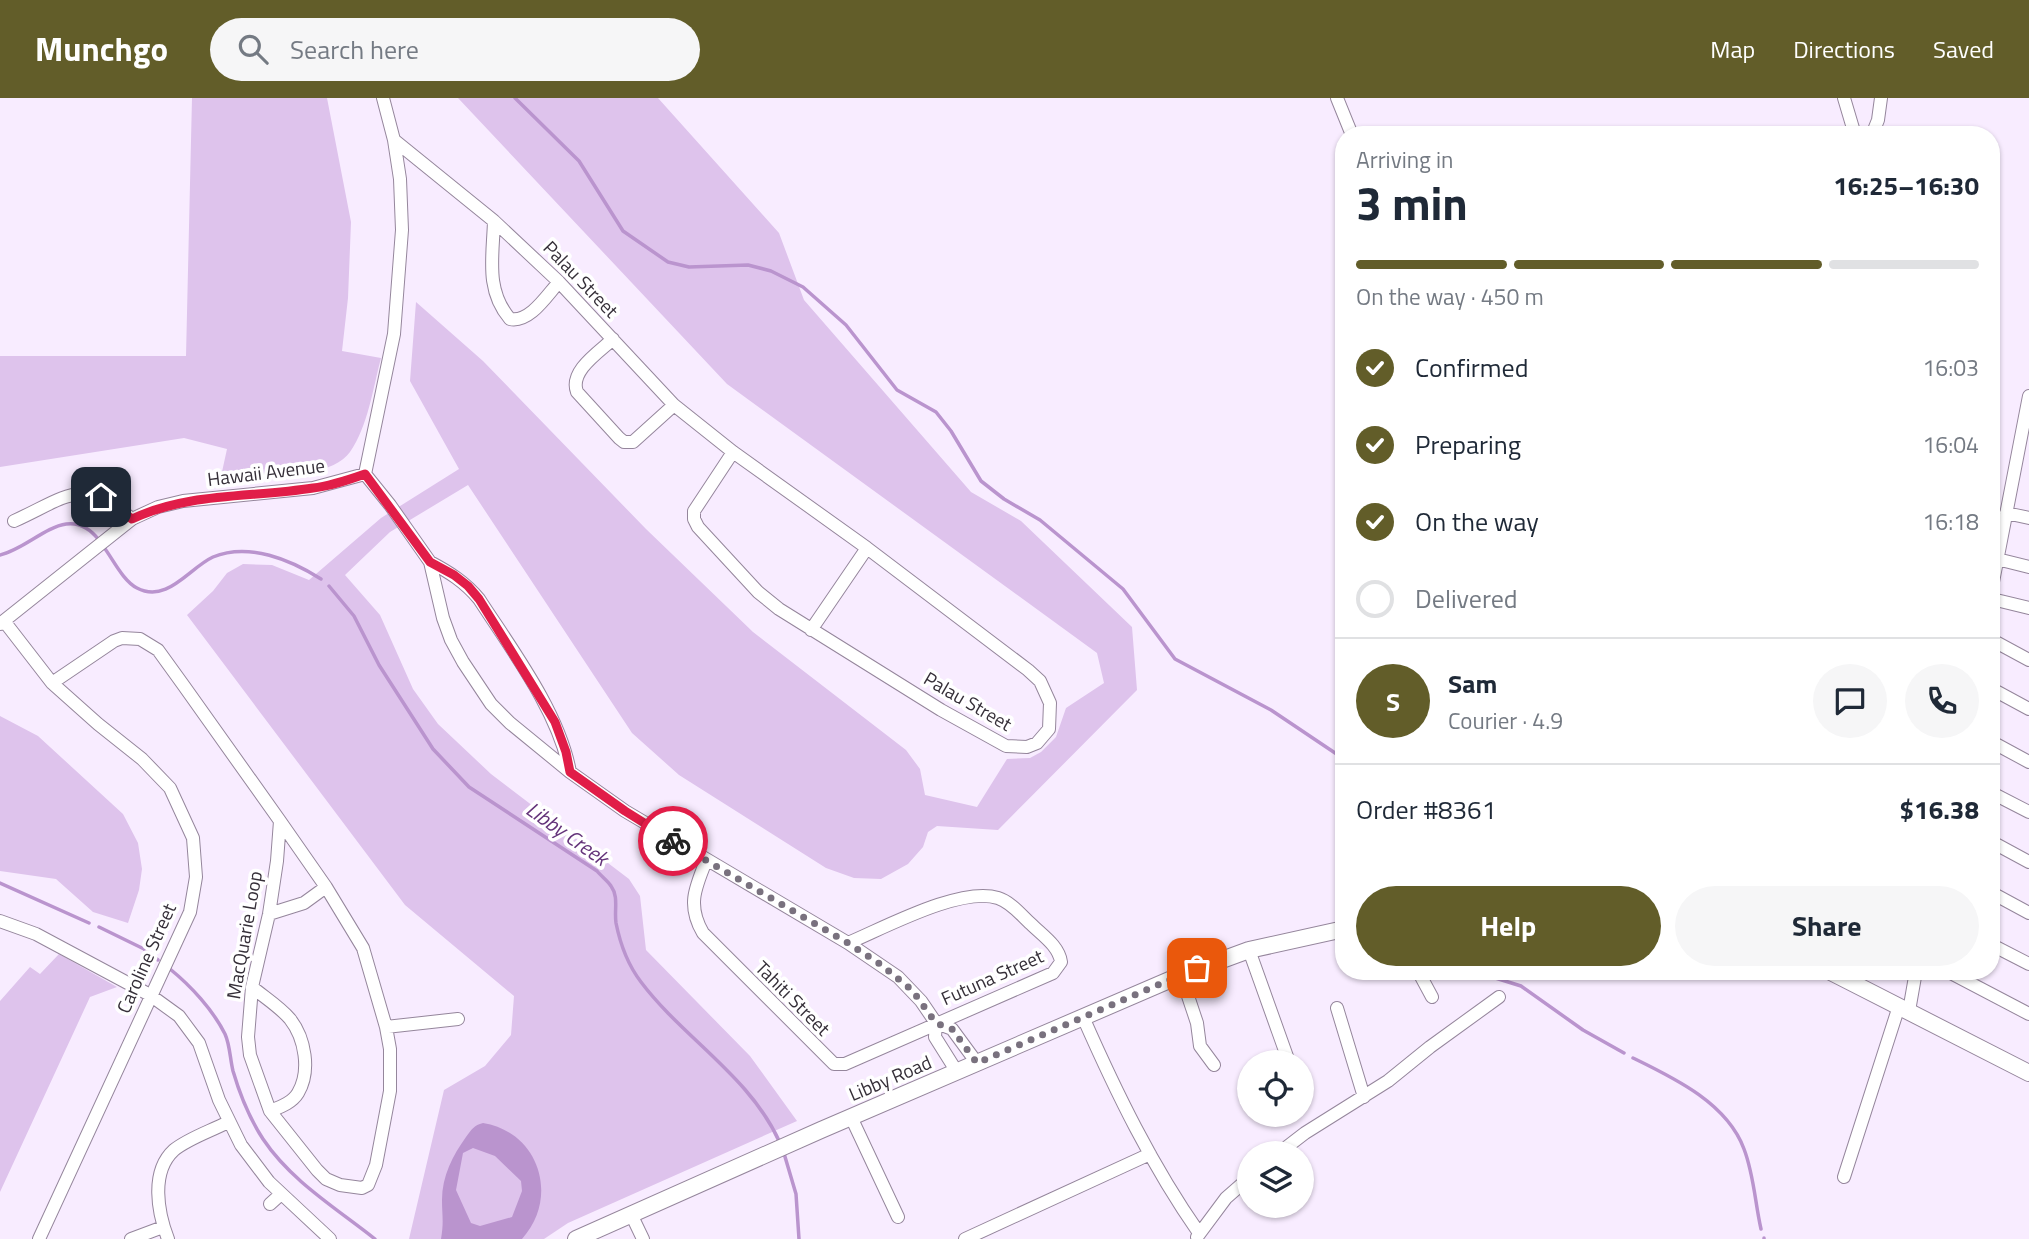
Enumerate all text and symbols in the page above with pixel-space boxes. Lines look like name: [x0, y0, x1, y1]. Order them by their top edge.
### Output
search box: [210, 18, 700, 81]
text: Munchgo: [35, 24, 168, 74]
icon: search: [234, 30, 272, 68]
text: Search here: [290, 30, 419, 69]
text: Map: [1710, 31, 1755, 67]
text: Directions: [1793, 31, 1895, 67]
text: Saved: [1933, 31, 1994, 67]
text: Arriving in: [1356, 142, 1453, 177]
text: 16:25–16:30: [1833, 166, 1979, 205]
text: 3 min: [1356, 168, 1468, 238]
street label: Palau Street: [537, 233, 626, 324]
text: On the way · 450 m: [1356, 279, 1544, 314]
text: Confirmed: [1415, 348, 1529, 387]
icon: check: [1356, 349, 1394, 387]
text: 16:03: [1922, 350, 1979, 385]
text: Preparing: [1415, 425, 1521, 464]
icon: check: [1356, 426, 1394, 464]
text: 16:04: [1922, 427, 1979, 462]
street label: Hawaii Avenue: [206, 450, 326, 493]
pin: [71, 467, 131, 527]
icon: home: [82, 478, 120, 516]
text: On the way: [1415, 502, 1539, 541]
icon: check: [1356, 503, 1394, 541]
text: 16:18: [1922, 504, 1979, 539]
text: Delivered: [1415, 579, 1518, 618]
street label: Palau Street: [919, 664, 1018, 738]
text: Sam: [1448, 664, 1497, 703]
button: chat: [1813, 664, 1887, 738]
button: phone: [1905, 664, 1979, 738]
text: S: [1386, 682, 1400, 721]
text: Courier · 4.9: [1448, 703, 1563, 738]
text: Order #8361: [1356, 790, 1496, 829]
text: $16.38: [1900, 790, 1979, 829]
water label: Libby Creek: [520, 793, 617, 875]
courier: [638, 806, 708, 876]
icon: bike: [654, 822, 692, 860]
street label: MacQuarie Loop: [218, 869, 269, 1001]
button: Help: [1356, 886, 1661, 966]
button: Share: [1675, 886, 1979, 966]
street label: Caroline Street: [108, 898, 183, 1018]
pin: [1167, 938, 1227, 998]
street label: Futuna Street: [936, 941, 1048, 1012]
icon: bag: [1178, 949, 1216, 987]
street label: Tahiti Street: [749, 953, 838, 1042]
street label: Libby Road: [844, 1047, 936, 1108]
map controls: [1237, 1050, 1314, 1218]
button: locate: [1237, 1050, 1314, 1127]
button: layers: [1237, 1141, 1314, 1218]

